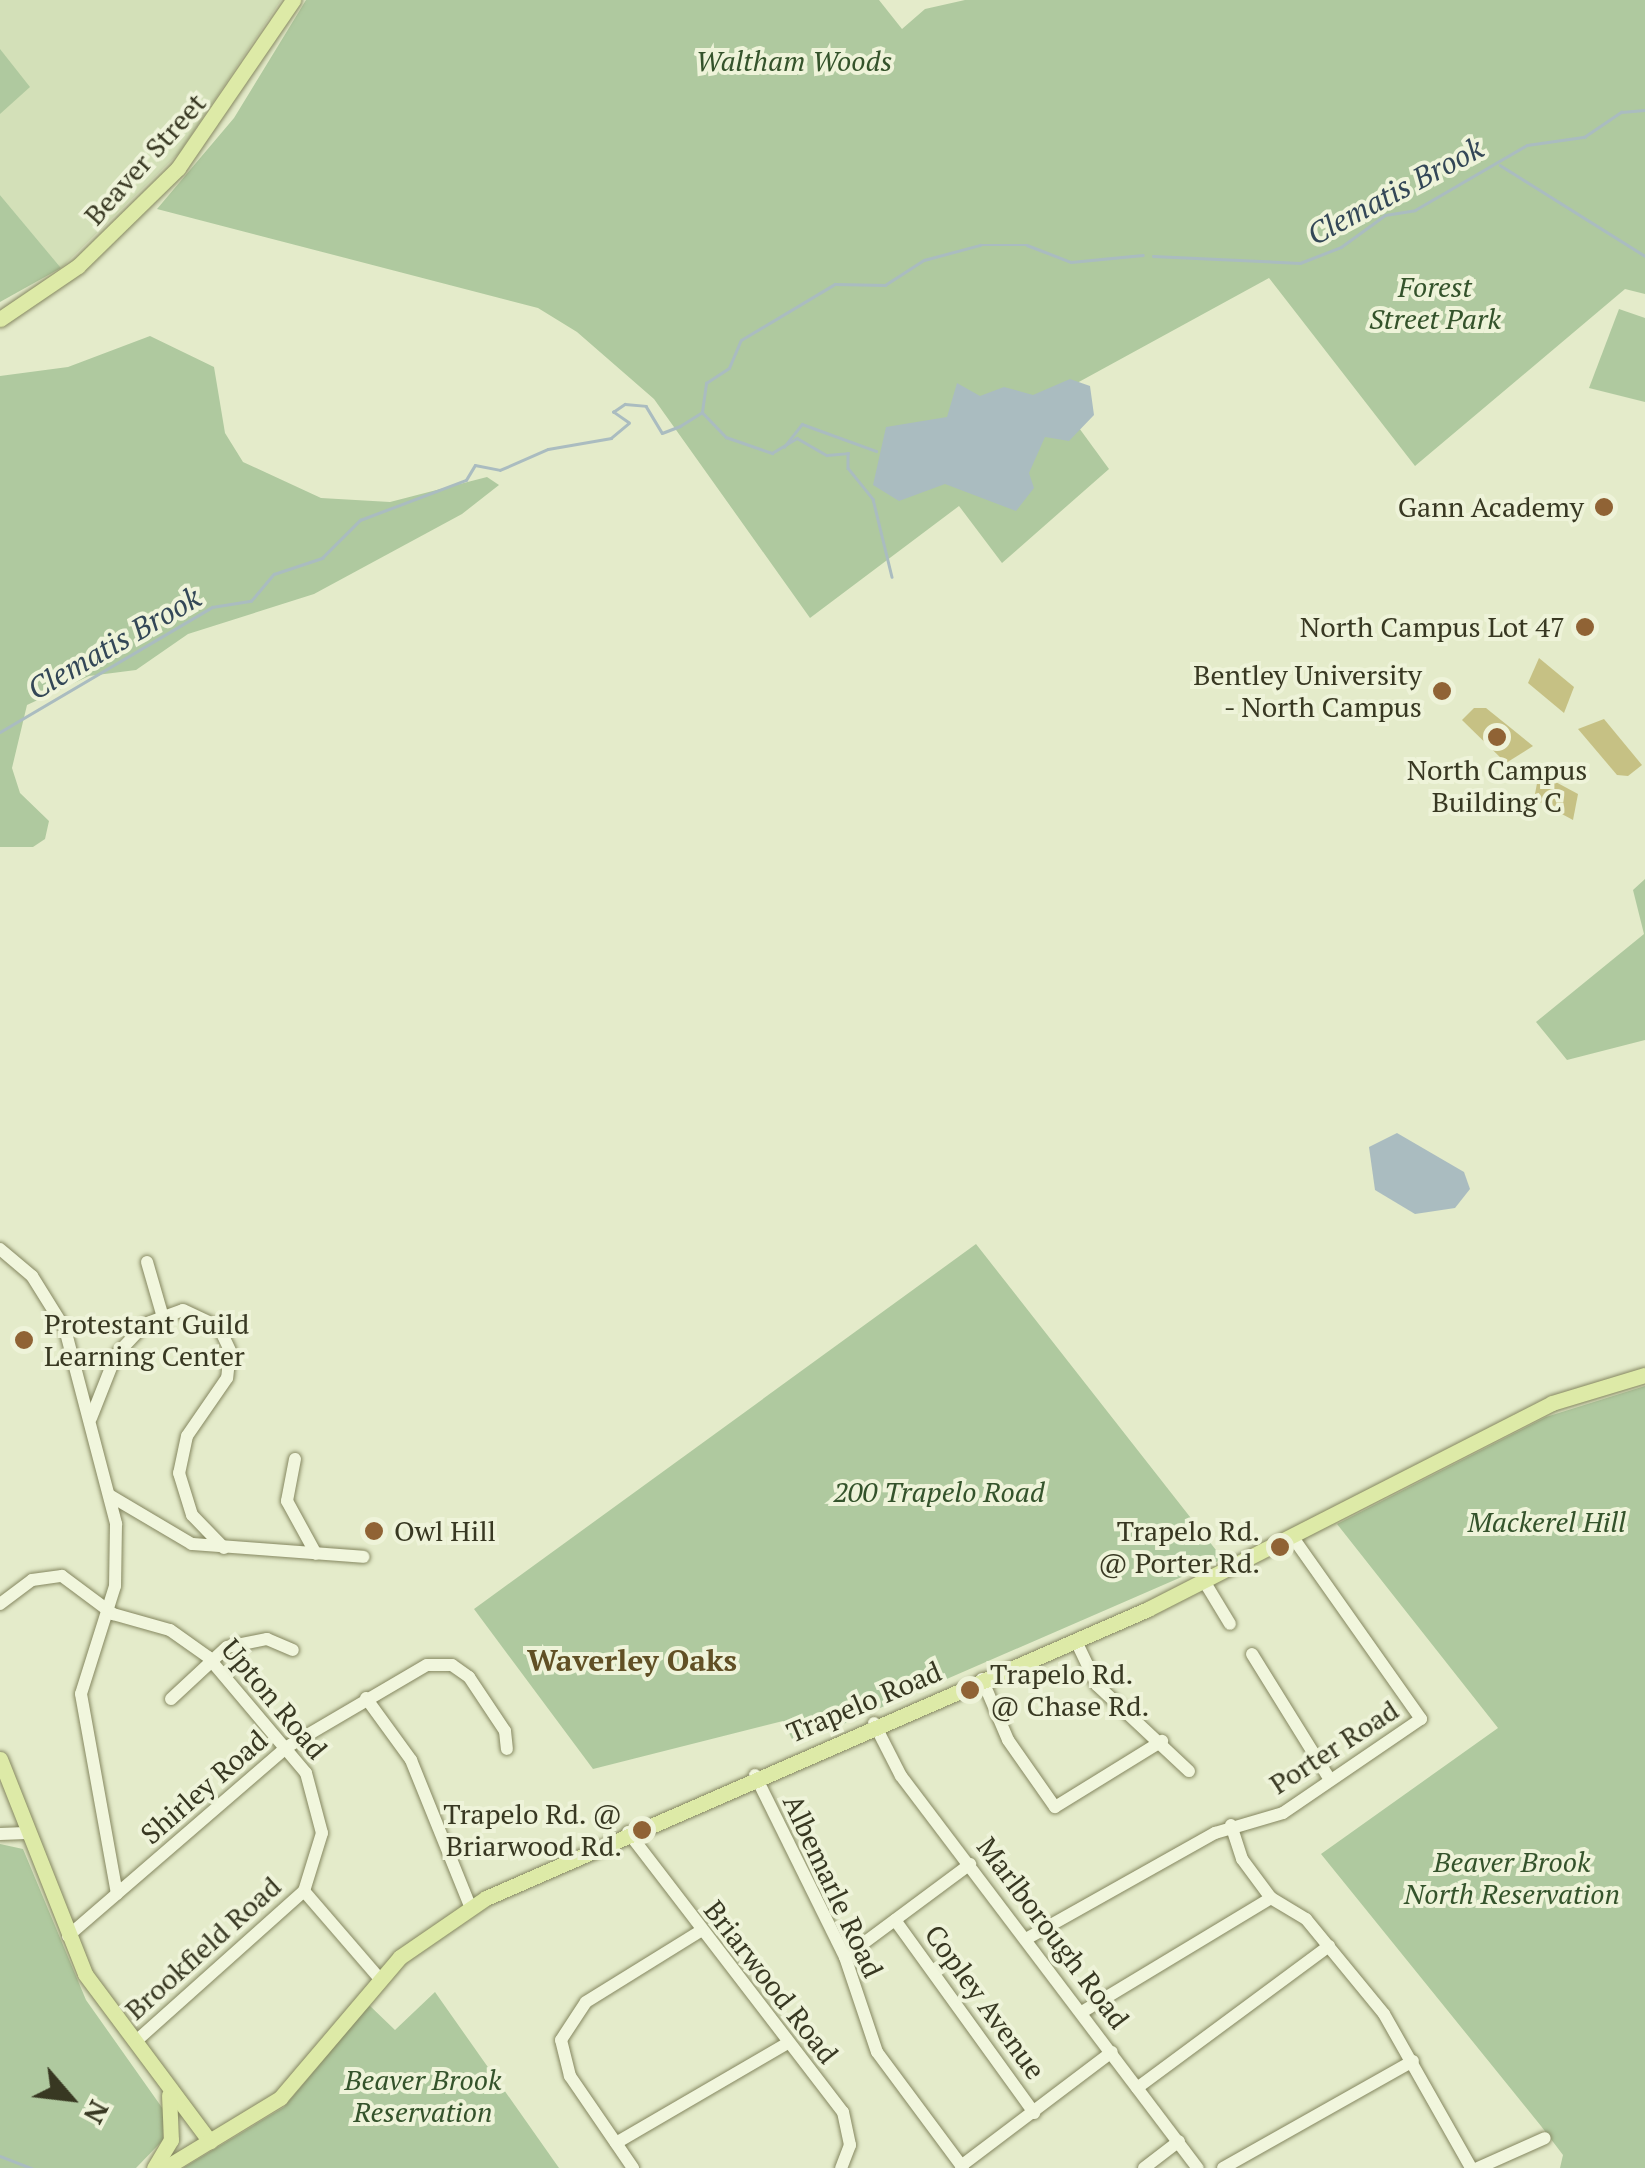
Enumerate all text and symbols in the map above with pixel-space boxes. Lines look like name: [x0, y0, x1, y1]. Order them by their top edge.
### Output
park label: Waltham Woods: [696, 44, 892, 78]
street label: Beaver Street: [77, 86, 213, 232]
water label: Clematis Brook: [1301, 130, 1489, 252]
park label: Forest Street Park: [1369, 270, 1501, 336]
place label: Gann Academy: [1397, 490, 1584, 524]
marker: Gann Academy: [1593, 496, 1615, 518]
water label: Clematis Brook: [21, 579, 207, 707]
place label: North Campus Lot 47: [1300, 610, 1565, 644]
marker: North Campus Lot 47: [1574, 616, 1596, 638]
place label: Bentley University - North Campus: [1193, 658, 1422, 724]
marker: Bentley University - North Campus: [1431, 680, 1453, 702]
marker: North Campus Building C: [1486, 726, 1508, 748]
place label: North Campus Building C: [1407, 753, 1587, 819]
place label: Protestant Guild Learning Center: [44, 1307, 249, 1373]
marker: Protestant Guild Learning Center: [13, 1329, 35, 1351]
park label: 200 Trapelo Road: [833, 1475, 1045, 1509]
park label: Mackerel Hill: [1468, 1505, 1626, 1539]
place label: Owl Hill: [394, 1514, 496, 1548]
place label: Trapelo Rd. @ Porter Rd.: [1098, 1514, 1260, 1580]
marker: Owl Hill: [363, 1520, 385, 1542]
marker: Trapelo Rd. @ Porter Rd.: [1269, 1536, 1291, 1558]
street label: Upton Road: [214, 1632, 334, 1766]
district label: Waverley Oaks: [527, 1642, 737, 1678]
street label: Trapelo Road: [782, 1654, 946, 1750]
place label: Trapelo Rd. @ Chase Rd.: [990, 1657, 1149, 1723]
marker: Trapelo Rd. @ Chase Rd.: [959, 1679, 981, 1701]
street label: Porter Road: [1263, 1693, 1405, 1801]
street label: Shirley Road: [134, 1723, 274, 1851]
street label: Albemarle Road: [776, 1789, 890, 1983]
place label: Trapelo Rd. @ Briarwood Rd.: [442, 1797, 622, 1863]
marker: Trapelo Rd. @ Briarwood Rd.: [631, 1819, 653, 1841]
street label: Marlborough Road: [970, 1831, 1136, 2035]
park label: Beaver Brook North Reservation: [1404, 1845, 1620, 1911]
street label: Brookfield Road: [118, 1869, 288, 2027]
street label: Briarwood Road: [697, 1894, 845, 2070]
street label: Copley Avenue: [918, 1918, 1052, 2086]
north arrow: [20, 2048, 120, 2148]
park label: Beaver Brook Reservation: [345, 2063, 501, 2129]
text: N: [76, 2094, 118, 2130]

